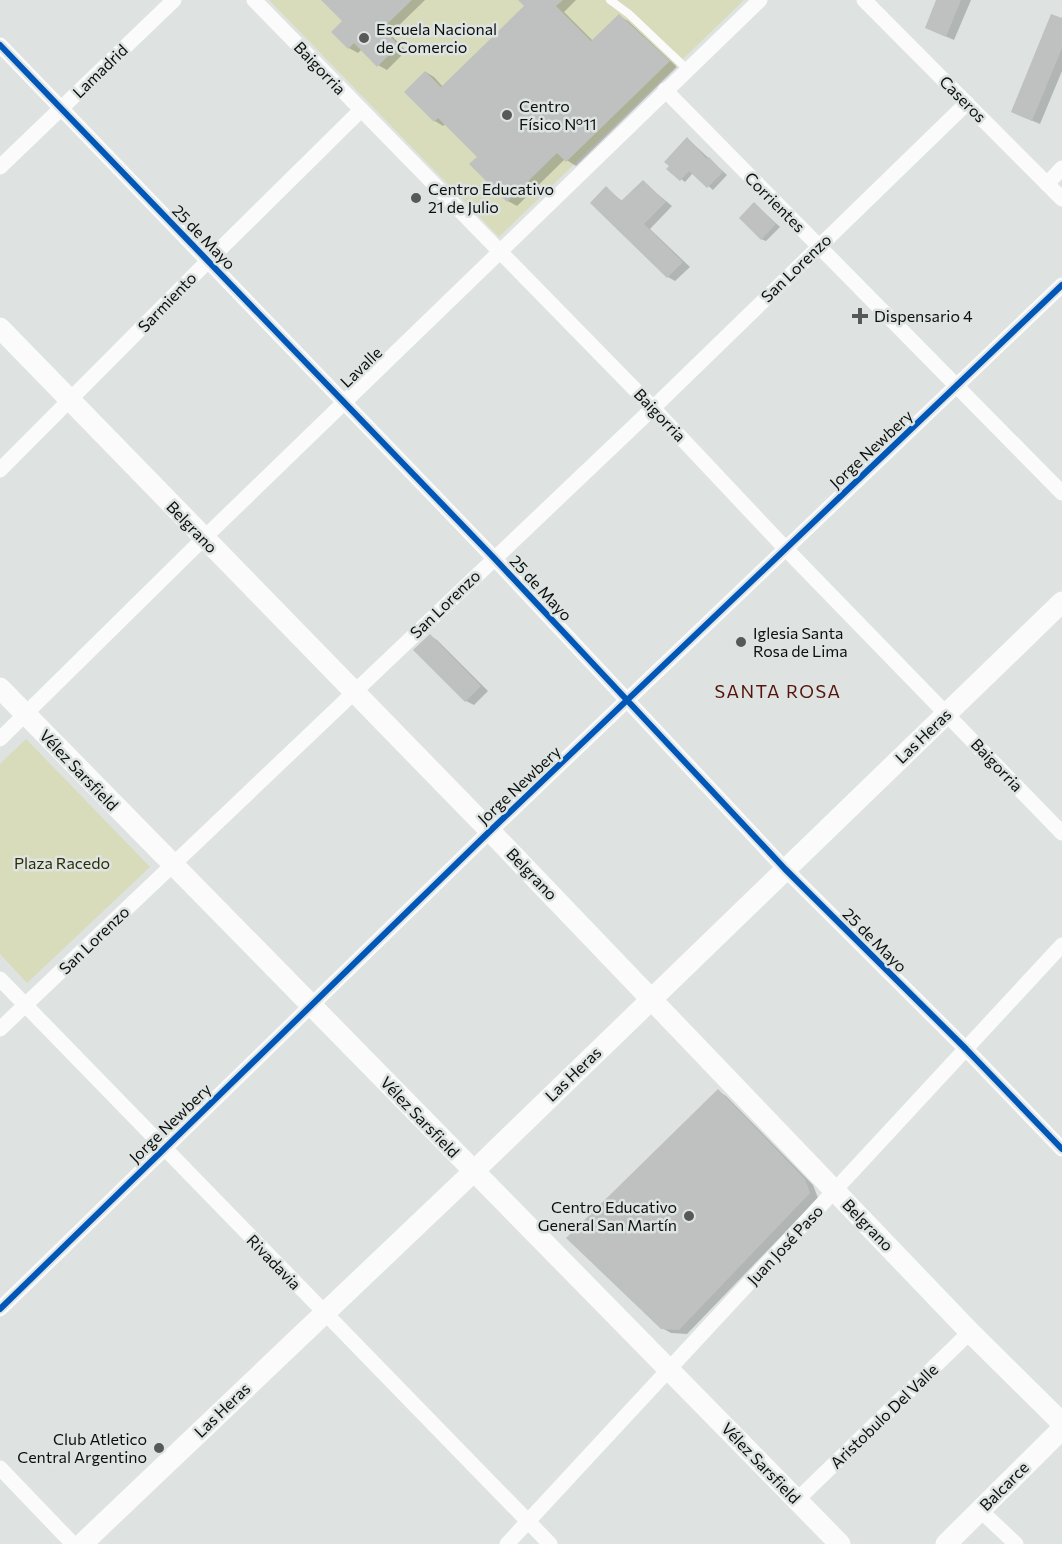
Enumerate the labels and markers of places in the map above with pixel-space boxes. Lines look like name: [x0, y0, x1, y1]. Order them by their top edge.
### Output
place label: Escuela Nacional de Comercio: [376, 19, 497, 56]
marker: Escuela Nacional de Comercio: [357, 31, 371, 45]
place label: Centro Físico Nº11: [519, 96, 597, 133]
marker: Centro Físico Nº11: [500, 108, 514, 122]
place label: Centro Educativo 21 de Julio: [428, 179, 554, 216]
marker: Centro Educativo 21 de Julio: [409, 191, 423, 205]
place label: Dispensario 4: [874, 306, 973, 325]
marker: Dispensario 4: [851, 307, 869, 325]
place label: Iglesia Santa Rosa de Lima: [753, 623, 848, 660]
marker: Iglesia Santa Rosa de Lima: [734, 635, 748, 649]
place label: Centro Educativo General San Martín: [538, 1197, 677, 1234]
marker: Centro Educativo General San Martín: [682, 1209, 696, 1223]
place label: Club Atletico Central Argentino: [17, 1429, 147, 1466]
marker: Club Atletico Central Argentino: [152, 1441, 166, 1455]

